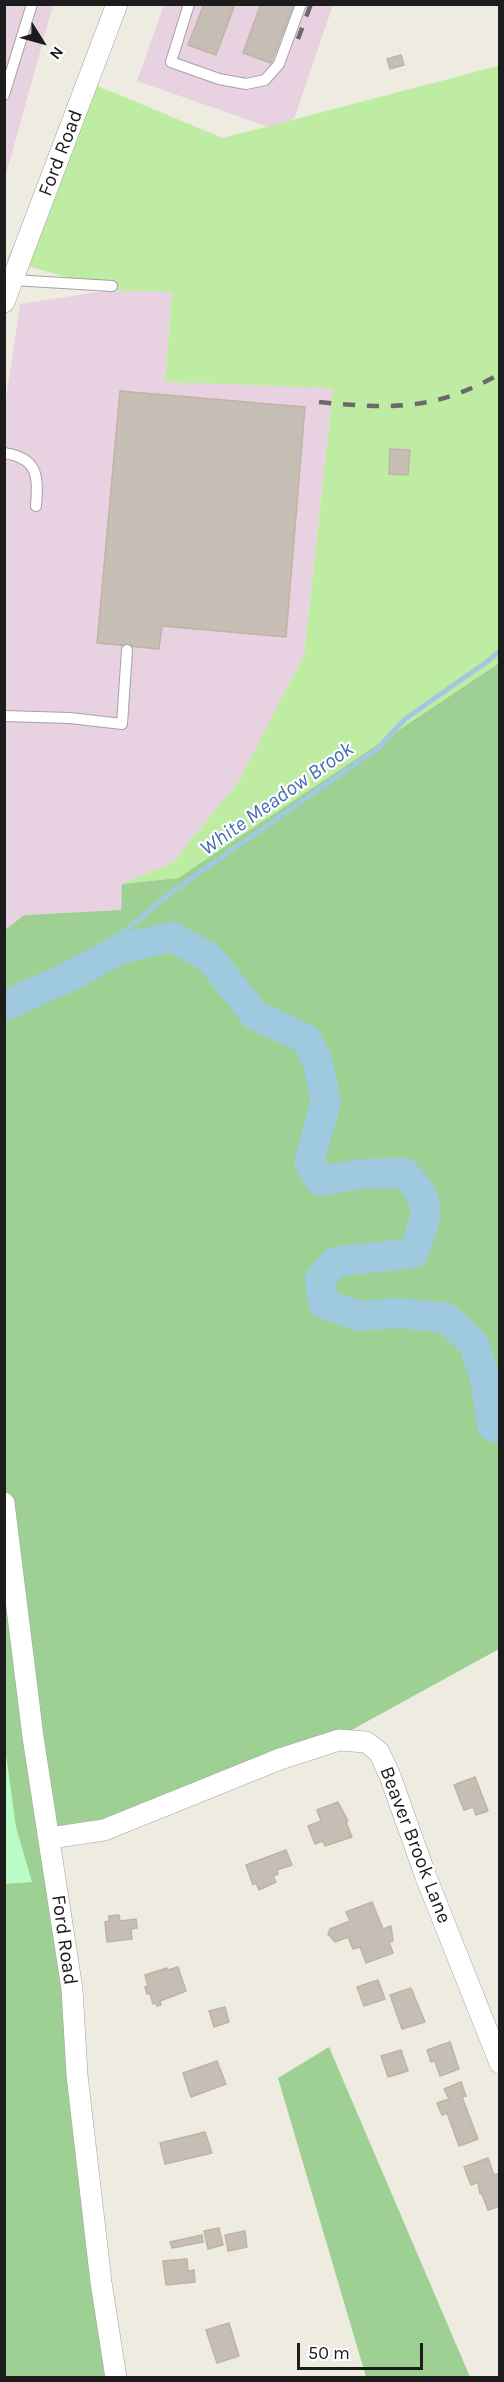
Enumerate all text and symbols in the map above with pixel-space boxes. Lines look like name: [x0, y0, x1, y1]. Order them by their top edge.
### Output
north arrow: [12, 12, 72, 72]
text: N: [46, 43, 68, 63]
street label: Ford Road: [34, 106, 88, 200]
water label: White Meadow Brook: [195, 737, 359, 861]
street label: Beaver Brook Lane: [374, 1763, 456, 1927]
street label: Ford Road: [46, 1893, 82, 1987]
scale bar: [300, 2331, 426, 2369]
text: 50 m: [308, 2342, 350, 2364]

